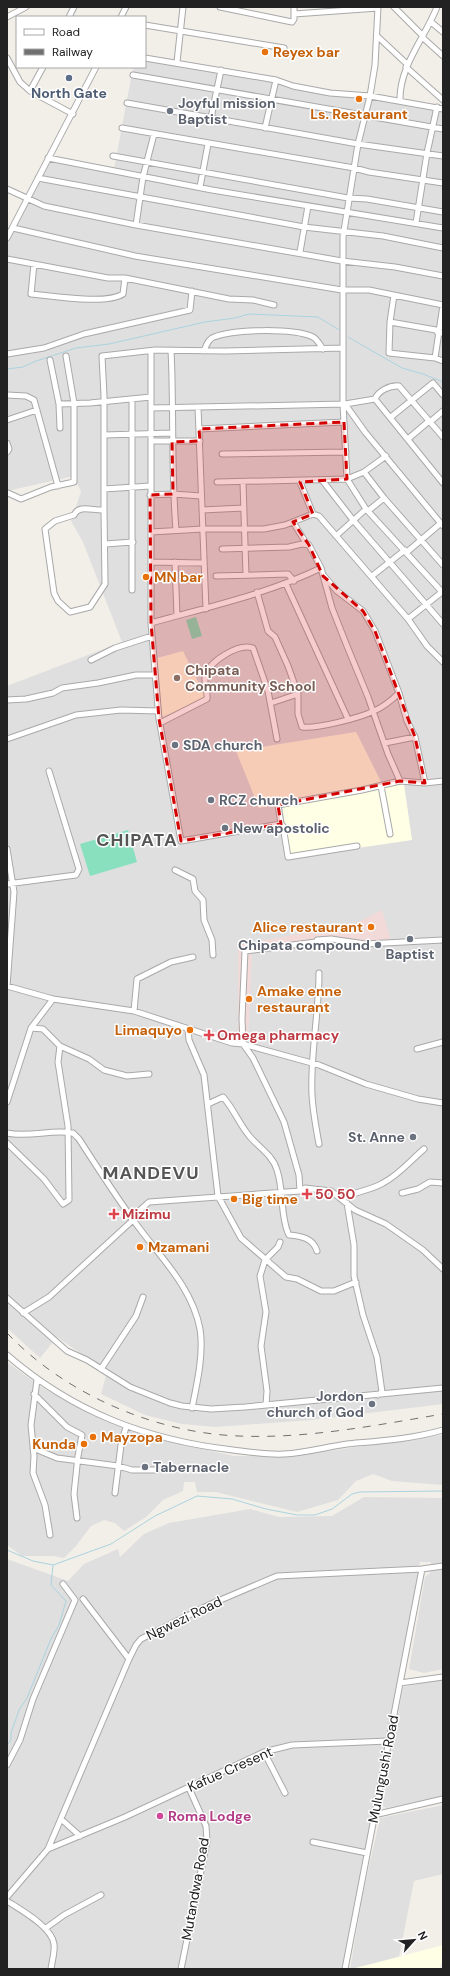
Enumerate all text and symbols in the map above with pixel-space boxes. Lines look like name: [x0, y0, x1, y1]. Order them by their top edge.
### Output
legend: [16, 16, 146, 68]
text: Road: [52, 24, 80, 40]
place label: Reyex bar: [273, 43, 340, 61]
text: Railway: [52, 44, 93, 60]
marker: Reyex bar: [260, 47, 270, 57]
marker: North Gate: [64, 73, 74, 83]
place label: North Gate: [31, 84, 107, 102]
place label: Joyful mission Baptist: [178, 94, 276, 128]
marker: Ls. Restaurant: [354, 94, 364, 104]
place label: Ls. Restaurant: [310, 105, 408, 123]
marker: Joyful mission Baptist: [165, 106, 175, 116]
place label: MN bar: [154, 568, 203, 586]
marker: MN bar: [141, 572, 151, 582]
place label: Chipata Community School: [185, 661, 316, 695]
marker: Chipata Community School: [172, 673, 182, 683]
place label: SDA church: [183, 736, 263, 754]
marker: SDA church: [170, 740, 180, 750]
place label: RCZ church: [219, 791, 298, 809]
marker: RCZ church: [206, 795, 216, 805]
place label: New apostolic: [233, 819, 330, 837]
marker: New apostolic: [220, 823, 230, 833]
district label: CHIPATA: [96, 828, 178, 852]
place label: Alice restaurant: [252, 918, 363, 936]
marker: Alice restaurant: [366, 922, 376, 932]
marker: Baptist: [405, 934, 415, 944]
place label: Chipata compound: [238, 936, 370, 954]
marker: Chipata compound: [373, 940, 383, 950]
place label: Baptist: [385, 945, 435, 963]
place label: Amake enne restaurant: [257, 982, 342, 1016]
marker: Amake enne restaurant: [244, 994, 254, 1004]
place label: Limaquyo: [115, 1021, 182, 1039]
marker: Limaquyo: [185, 1025, 195, 1035]
place label: Omega pharmacy: [217, 1026, 340, 1044]
marker: Omega pharmacy: [204, 1030, 214, 1040]
place label: St. Anne: [348, 1128, 405, 1146]
marker: St. Anne: [408, 1132, 418, 1142]
district label: MANDEVU: [102, 1161, 200, 1185]
place label: 50 50: [315, 1185, 356, 1203]
marker: 50 50: [302, 1189, 312, 1199]
place label: Big time: [242, 1190, 298, 1208]
marker: Big time: [229, 1194, 239, 1204]
place label: Mizimu: [122, 1205, 171, 1223]
marker: Mizimu: [109, 1209, 119, 1219]
place label: Mzamani: [148, 1238, 209, 1256]
marker: Mzamani: [135, 1242, 145, 1252]
place label: Jordon church of God: [267, 1387, 364, 1421]
marker: Jordon church of God: [367, 1399, 377, 1409]
place label: Mayzopa: [101, 1428, 163, 1446]
marker: Mayzopa: [88, 1432, 98, 1442]
place label: Kunda: [32, 1435, 76, 1453]
marker: Kunda: [79, 1439, 89, 1449]
place label: Tabernacle: [153, 1458, 229, 1476]
marker: Tabernacle: [140, 1462, 150, 1472]
street label: Ngwezi Road: [143, 1592, 225, 1644]
street label: Mulungushi Road: [364, 1714, 402, 1824]
street label: Kafue Cresent: [185, 1742, 275, 1796]
place label: Roma Lodge: [168, 1807, 251, 1825]
marker: Roma Lodge: [155, 1811, 165, 1821]
street label: Mutandwa Road: [177, 1836, 213, 1942]
north arrow: [394, 1920, 434, 1960]
text: N: [415, 1929, 431, 1942]

